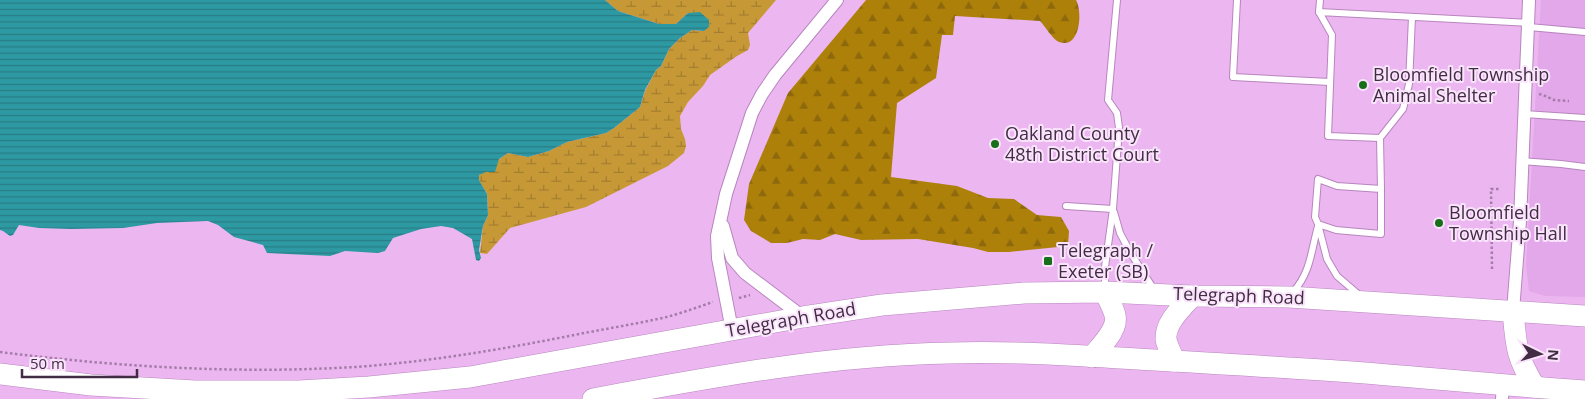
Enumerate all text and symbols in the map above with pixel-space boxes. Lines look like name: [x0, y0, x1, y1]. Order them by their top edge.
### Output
place label: Bloomfield Township Animal Shelter: [1373, 62, 1549, 107]
marker: Bloomfield Township Animal Shelter: [1357, 79, 1369, 91]
place label: Oakland County 48th District Court: [1005, 121, 1159, 166]
marker: Oakland County 48th District Court: [989, 138, 1001, 150]
place label: Bloomfield Township Hall: [1449, 200, 1567, 245]
marker: Bloomfield Township Hall: [1433, 217, 1445, 229]
place label: Telegraph / Exeter (SB): [1058, 238, 1154, 283]
marker: Telegraph / Exeter (SB): [1042, 255, 1054, 267]
street label: Telegraph Road: [1173, 281, 1305, 309]
street label: Telegraph Road: [724, 296, 858, 342]
north arrow: [1515, 329, 1565, 379]
scale bar: [22, 346, 138, 378]
text: N: [1543, 349, 1563, 362]
text: 50 m: [30, 353, 65, 373]

